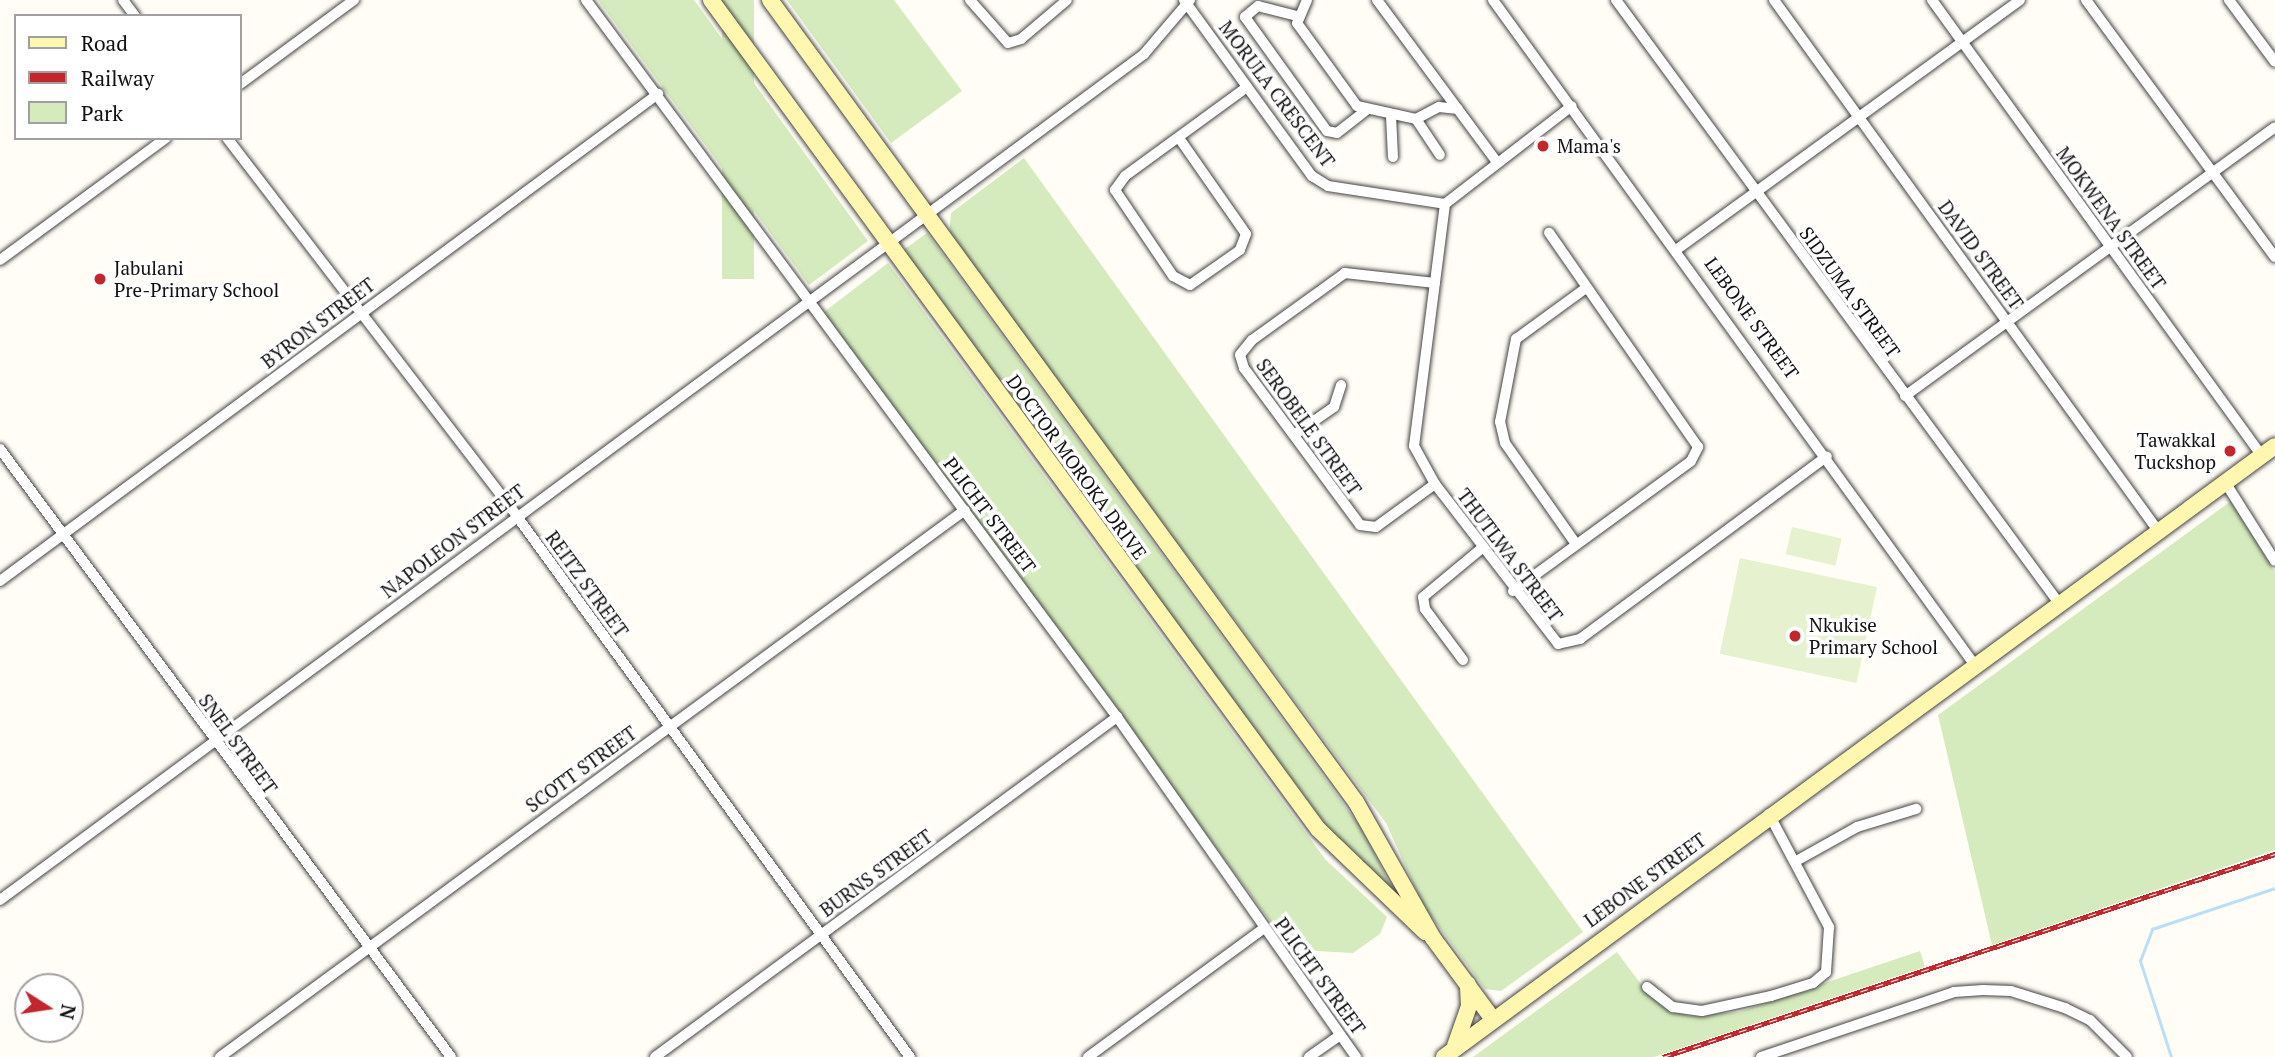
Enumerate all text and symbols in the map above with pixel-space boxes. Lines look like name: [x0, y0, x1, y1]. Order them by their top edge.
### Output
legend: [14, 14, 242, 140]
street label: MORULA CRESCENT: [1214, 16, 1340, 172]
text: Road: [81, 29, 128, 57]
text: Railway: [81, 64, 154, 92]
text: Park: [81, 99, 123, 127]
place label: Mama's: [1557, 135, 1621, 157]
marker: Mama's: [1535, 138, 1551, 154]
street label: MOKWENA STREET: [2052, 142, 2170, 294]
street label: DAVID STREET: [1934, 196, 2028, 314]
street label: SIDZUMA STREET: [1795, 222, 1905, 362]
street label: LEBONE STREET: [1700, 253, 1804, 383]
place label: Jabulani Pre-Primary School: [114, 257, 279, 301]
marker: Jabulani Pre-Primary School: [92, 271, 108, 287]
street label: BYRON STREET: [257, 273, 379, 373]
street label: SEROBELE STREET: [1252, 354, 1366, 500]
street label: DOCTOR MOROKA DRIVE: [1002, 370, 1152, 564]
place label: Tawakkal Tuckshop: [2135, 429, 2216, 473]
marker: Tawakkal Tuckshop: [2222, 443, 2238, 459]
street label: PLICHT STREET: [939, 453, 1041, 577]
street label: NAPOLEON STREET: [377, 480, 529, 602]
street label: THUTLWA STREET: [1452, 484, 1568, 626]
street label: REITZ STREET: [541, 527, 633, 641]
place label: Nkukise Primary School: [1809, 614, 1938, 658]
marker: Nkukise Primary School: [1787, 628, 1803, 644]
street label: SNEL STREET: [194, 690, 282, 798]
street label: SCOTT STREET: [521, 721, 641, 817]
street label: BURNS STREET: [815, 825, 937, 921]
street label: LEBONE STREET: [1580, 828, 1710, 932]
street label: PLICHT STREET: [1270, 913, 1370, 1039]
north arrow: [14, 973, 84, 1043]
text: N: [54, 1002, 82, 1022]

